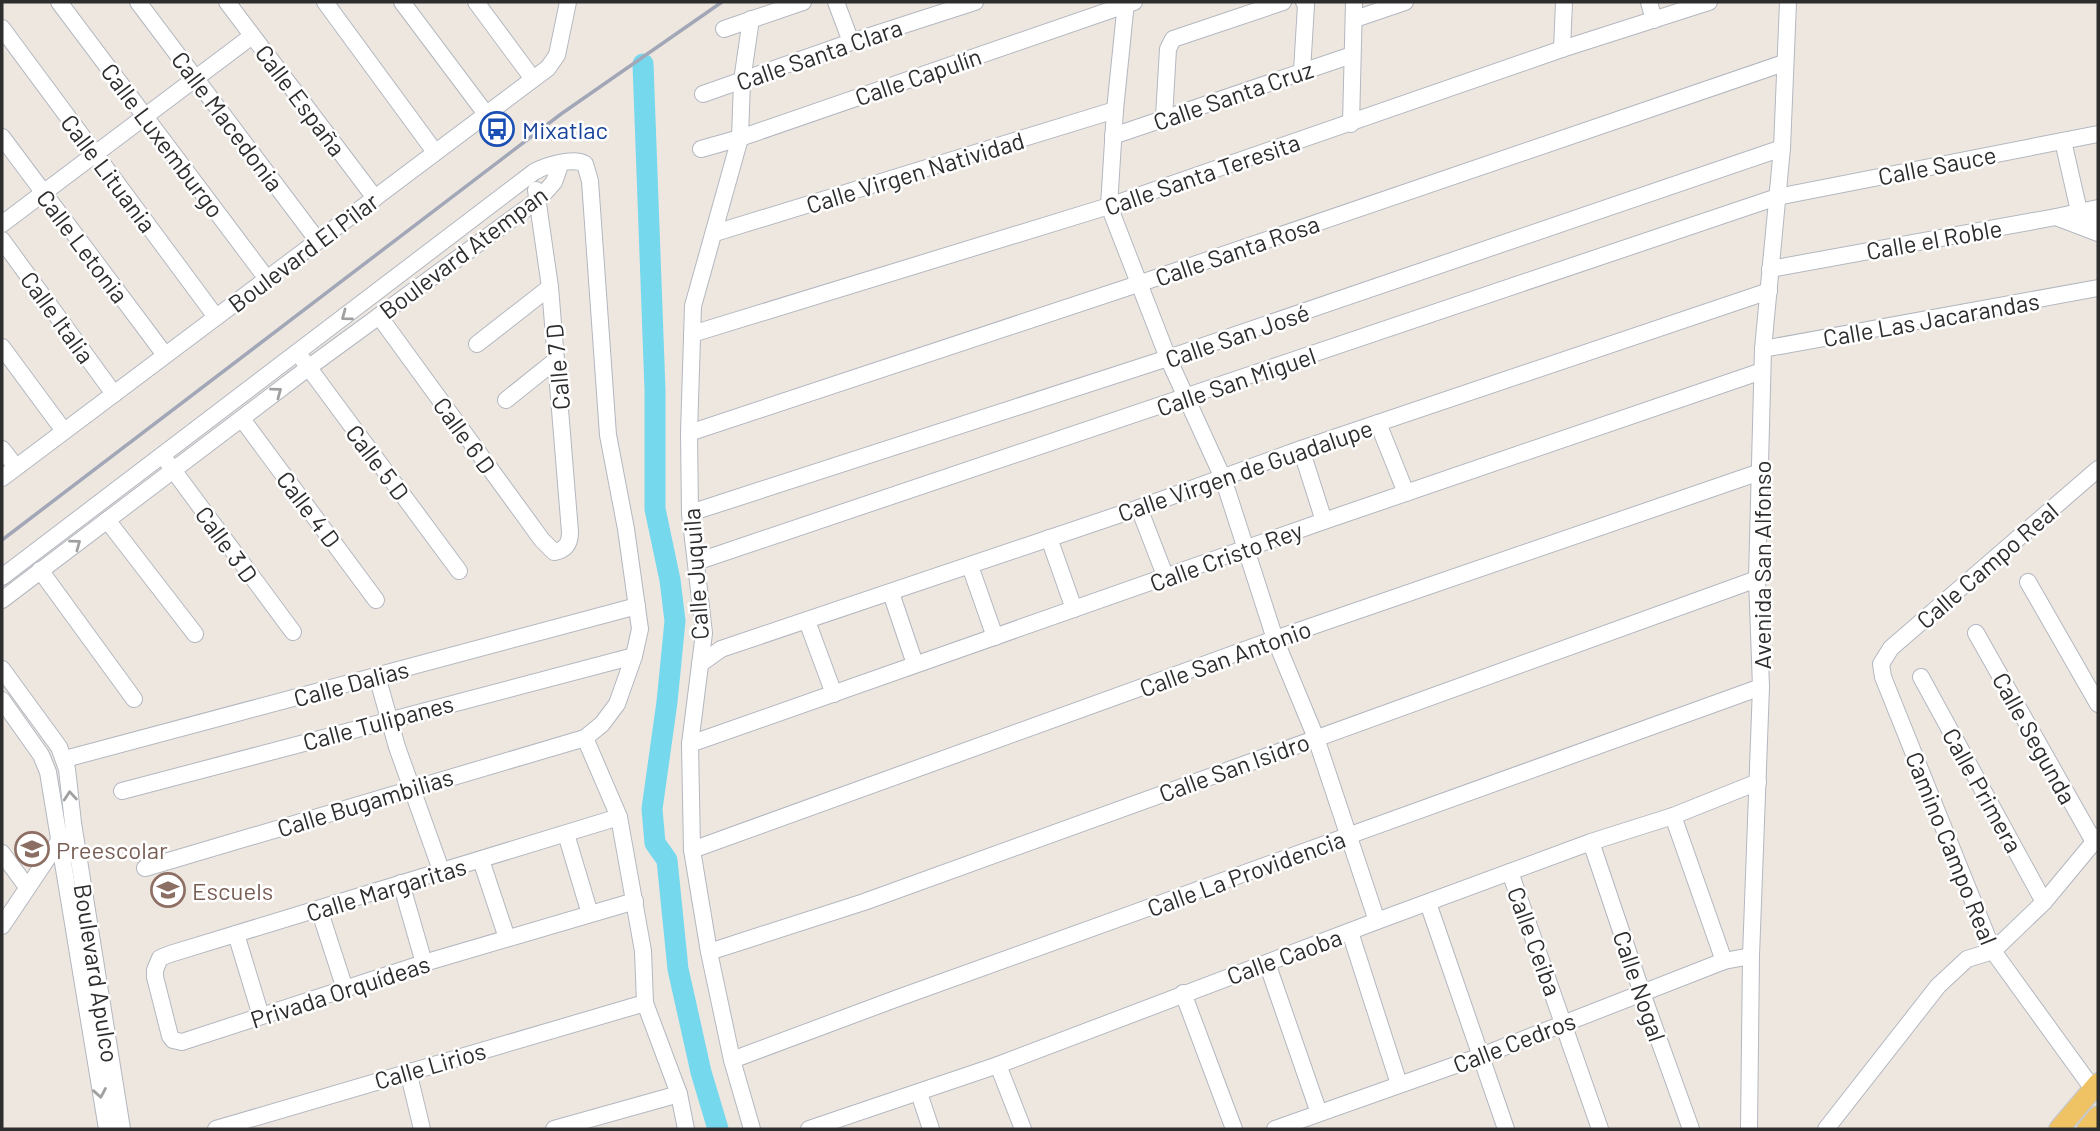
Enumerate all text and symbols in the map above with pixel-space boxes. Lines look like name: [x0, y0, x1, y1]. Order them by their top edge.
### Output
street label: Calle Santa Clara: [732, 12, 906, 96]
street label: Calle España: [250, 39, 352, 161]
street label: Calle Capulín: [851, 41, 985, 111]
street label: Calle Macedonia: [166, 45, 290, 197]
street label: Calle Santa Cruz: [1149, 54, 1317, 136]
street label: Calle Luxemburgo: [96, 57, 230, 223]
street label: Calle Lituania: [55, 108, 163, 238]
bus stop icon: Mixatlac: [478, 110, 516, 148]
place label: Mixatlac: [522, 115, 608, 144]
street label: Calle Virgen Natividad: [802, 125, 1028, 219]
street label: Calle Santa Teresita: [1100, 127, 1304, 221]
street label: Calle Sauce: [1876, 139, 1998, 191]
street label: Boulevard Atempan: [373, 179, 553, 325]
street label: Calle Letonia: [31, 184, 135, 308]
street label: Boulevard El Pilar: [222, 186, 384, 318]
street label: Calle Santa Rosa: [1151, 208, 1323, 292]
street label: Calle el Roble: [1864, 213, 2004, 265]
street label: Calle Italia: [15, 265, 101, 369]
street label: Calle Las Jacarandas: [1821, 286, 2041, 352]
street label: Calle San José: [1161, 297, 1313, 373]
one-way arrow: [341, 307, 353, 320]
street label: Calle 7 D: [539, 323, 575, 411]
street label: Calle San Miguel: [1153, 340, 1319, 422]
one-way arrow: [269, 388, 282, 401]
street label: Calle 6 D: [428, 391, 502, 479]
street label: Calle Virgen de Guadalupe: [1114, 413, 1376, 527]
street label: Calle 5 D: [340, 418, 416, 506]
street label: Avenida San Alfonso: [1747, 460, 1776, 670]
street label: Calle 4 D: [271, 465, 347, 553]
street label: Calle Campo Real: [1910, 496, 2064, 634]
street label: Calle 3 D: [190, 500, 264, 588]
street label: Calle Juquila: [676, 507, 714, 641]
street label: Calle Cristo Rey: [1146, 515, 1306, 597]
one-way arrow: [68, 540, 80, 552]
street label: Calle San Antonio: [1135, 614, 1315, 702]
street label: Calle Dalias: [290, 654, 412, 712]
street label: Calle Segunda: [1987, 667, 2083, 809]
street label: Calle Tulipanes: [299, 688, 457, 756]
street label: Calle Primera: [1937, 723, 2029, 857]
street label: Calle San Isidro: [1155, 726, 1313, 808]
street label: Camino Campo Real: [1900, 747, 2004, 949]
street label: Calle Bugambilias: [274, 761, 456, 843]
one-way arrow: [63, 790, 78, 801]
street label: Calle La Providencia: [1143, 824, 1349, 922]
school or university icon: Preescolar: [13, 830, 51, 868]
place label: Preescolar: [56, 835, 168, 864]
street label: Calle Margaritas: [303, 851, 469, 927]
school or university icon: Escuels: [149, 871, 187, 909]
place label: Escuels: [192, 876, 273, 905]
street label: Boulevard Apulco: [69, 882, 125, 1064]
street label: Calle Ceiba: [1502, 882, 1568, 1000]
street label: Calle Caoba: [1222, 922, 1346, 990]
street label: Calle Nogal: [1608, 927, 1672, 1045]
street label: Privada Orquídeas: [247, 948, 433, 1034]
street label: Calle Cedros: [1449, 1005, 1579, 1079]
street label: Calle Lirios: [371, 1035, 489, 1095]
one-way arrow: [92, 1087, 107, 1099]

